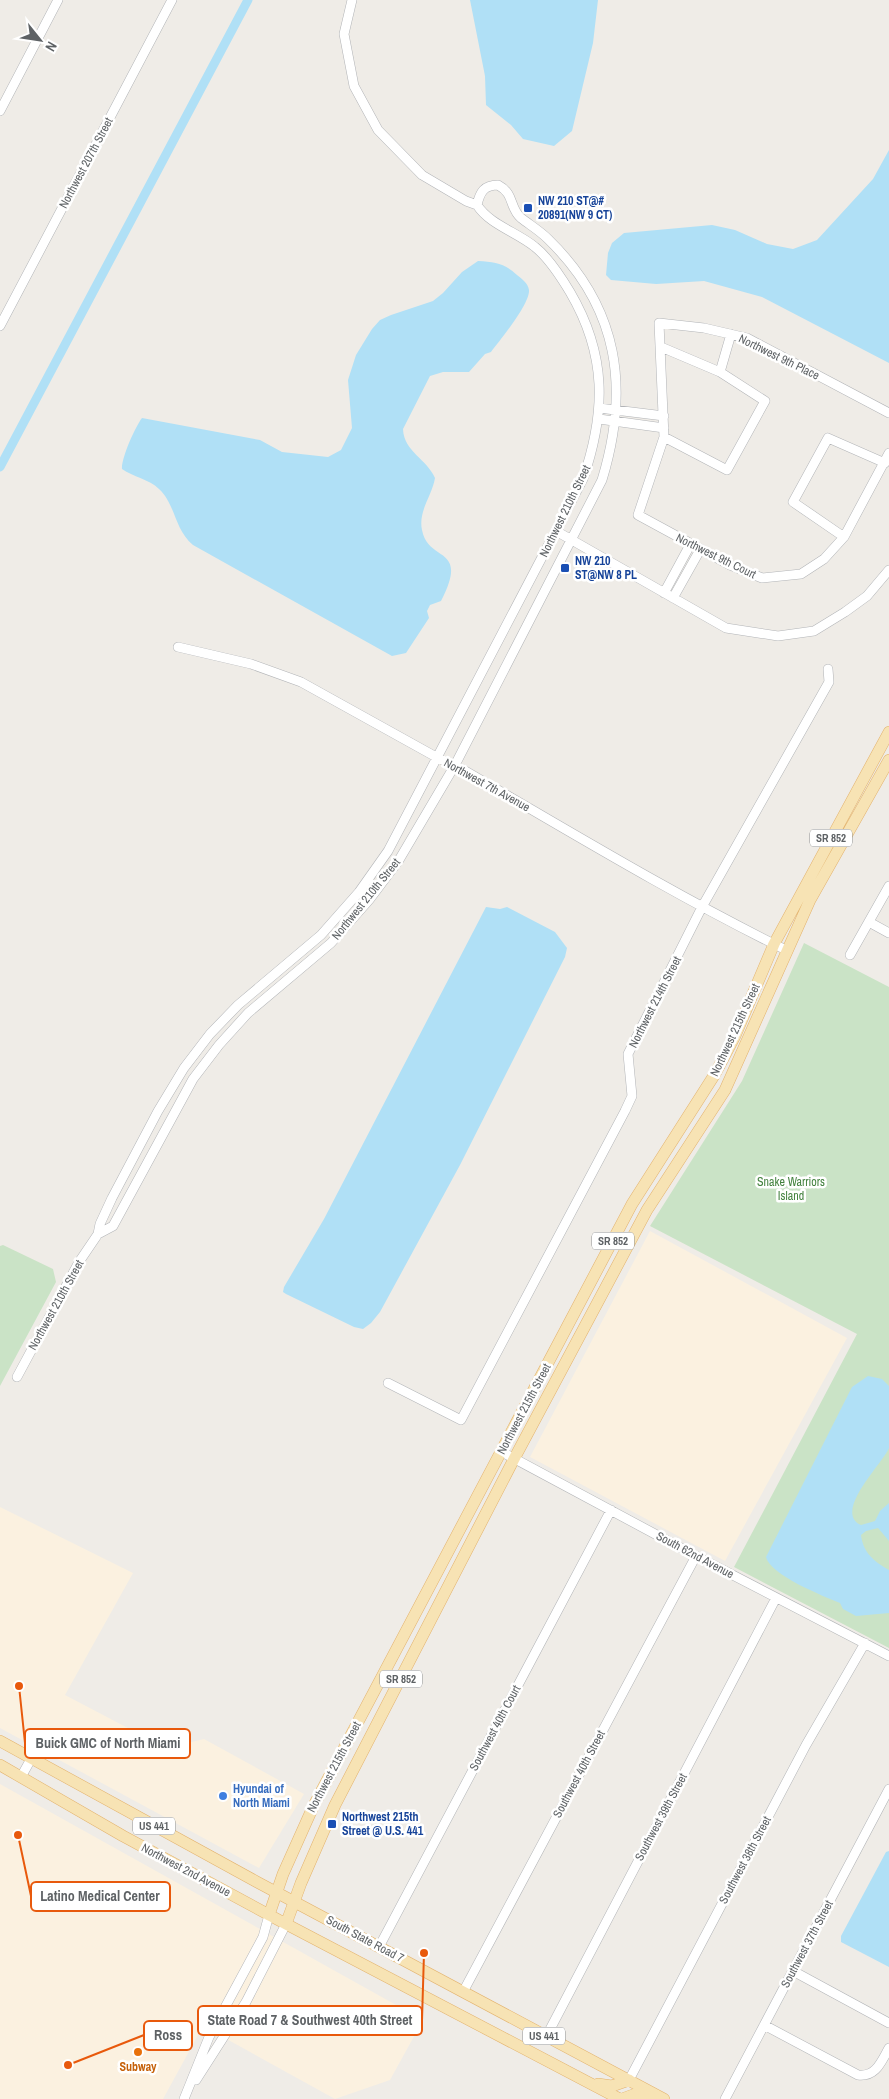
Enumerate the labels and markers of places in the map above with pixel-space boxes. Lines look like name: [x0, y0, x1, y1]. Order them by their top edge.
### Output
place label: NW 210 ST@# 20891(NW 9 CT): [538, 193, 612, 223]
marker: NW 210 ST@# 20891(NW 9 CT): [522, 202, 534, 214]
place label: NW 210 ST@NW 8 PL: [575, 553, 637, 583]
marker: NW 210 ST@NW 8 PL: [559, 562, 571, 574]
callout: Buick GMC of North Miami: [25, 1729, 190, 1758]
place label: Hyundai of North Miami: [233, 1781, 290, 1811]
marker: Hyundai of North Miami: [217, 1790, 229, 1802]
place label: Northwest 215th Street @ U.S. 441: [342, 1809, 424, 1839]
marker: Northwest 215th Street @ U.S. 441: [326, 1818, 338, 1830]
callout: Latino Medical Center: [31, 1882, 170, 1911]
callout: State Road 7 & Southwest 40th Street: [198, 2006, 422, 2035]
callout: Ross: [144, 2021, 192, 2050]
marker: Subway: [132, 2046, 144, 2058]
place label: Subway: [119, 2059, 157, 2075]

